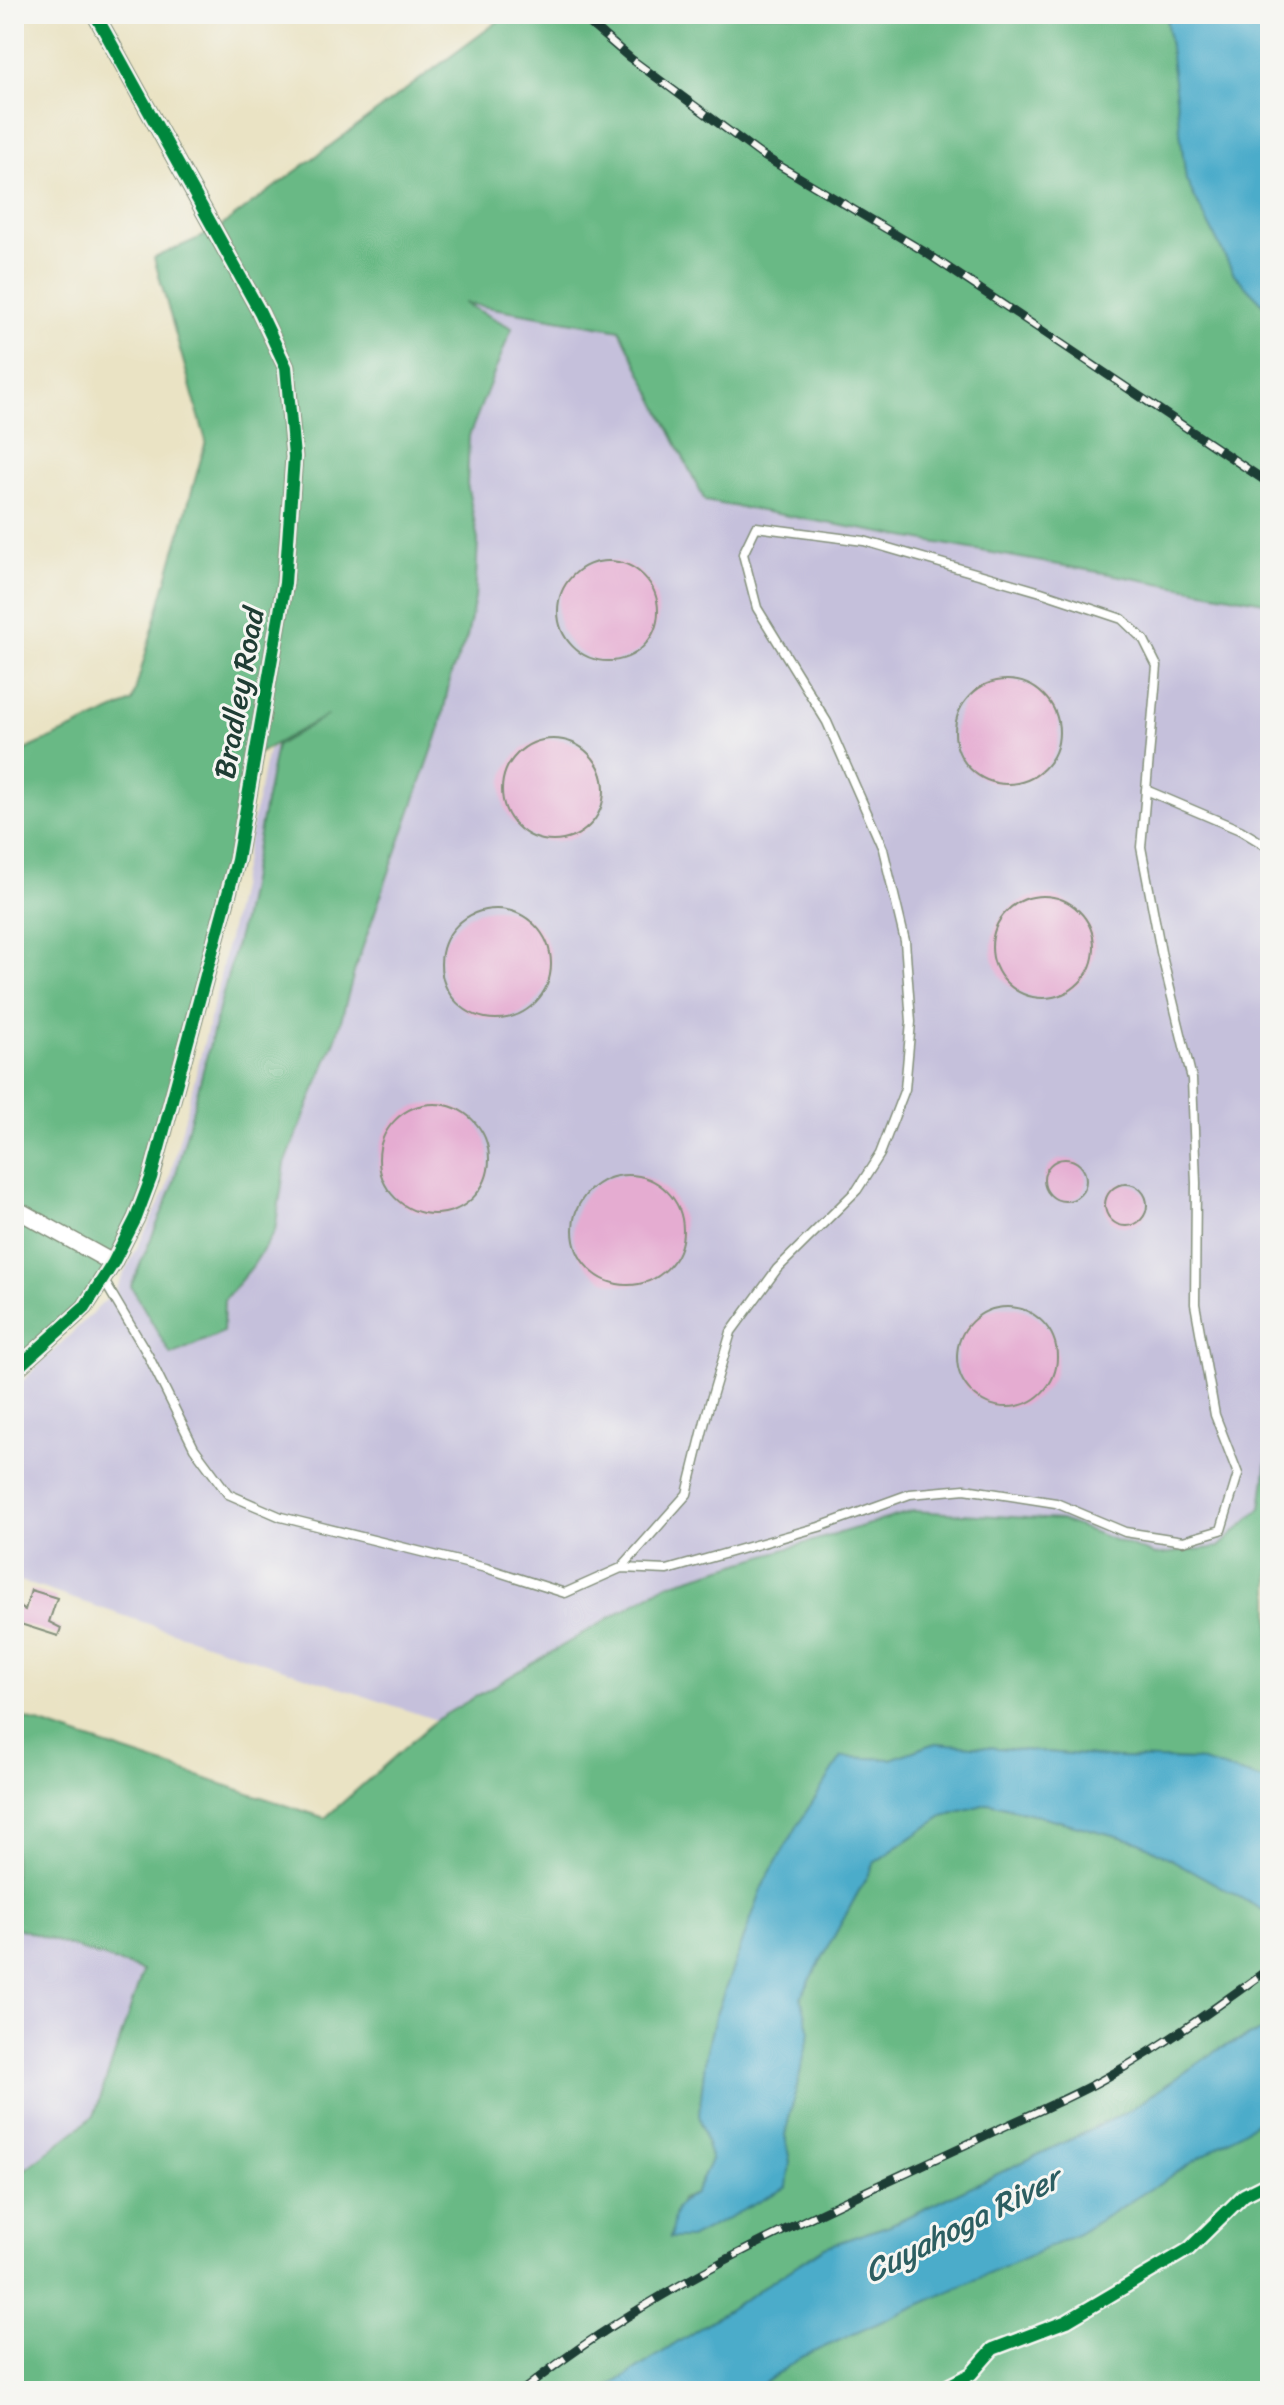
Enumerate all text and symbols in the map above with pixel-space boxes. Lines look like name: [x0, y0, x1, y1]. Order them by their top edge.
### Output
street label: Bradley Road: [197, 601, 281, 783]
water label: Cuyahoga River: [853, 2148, 1076, 2299]

